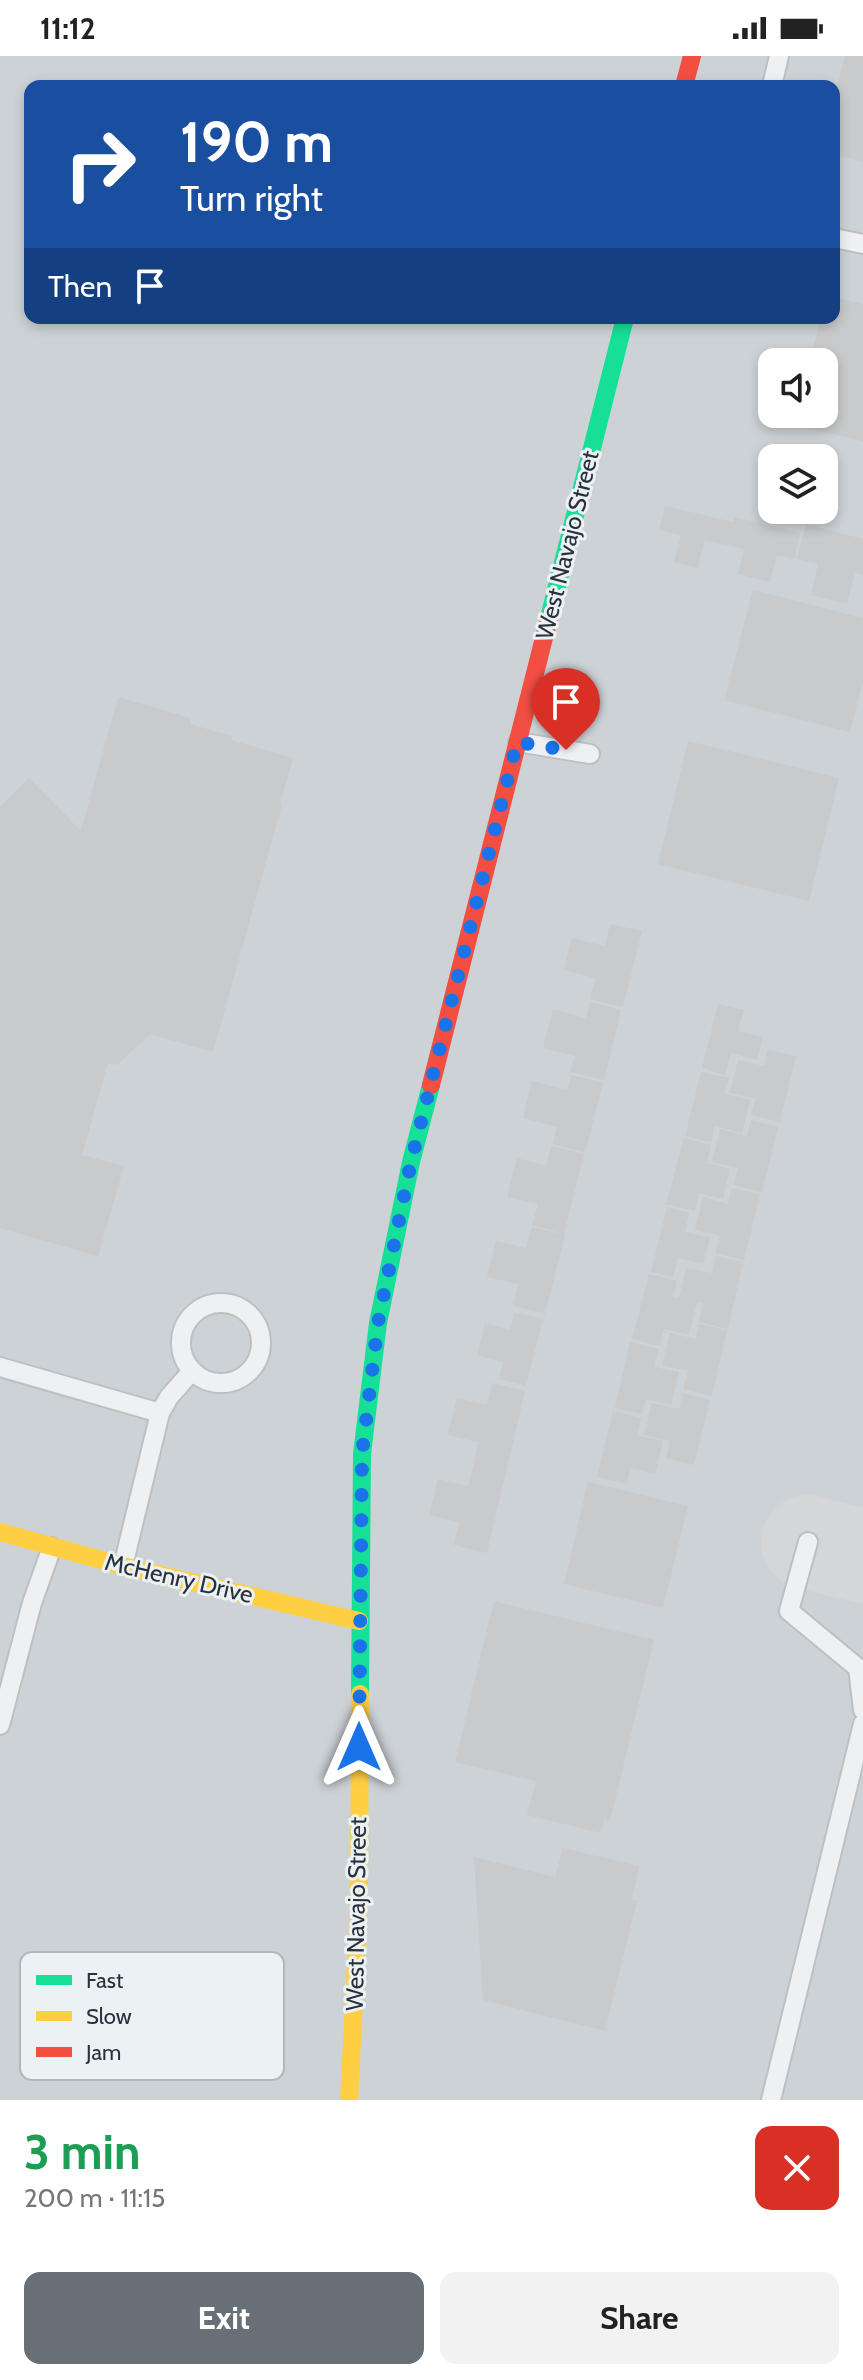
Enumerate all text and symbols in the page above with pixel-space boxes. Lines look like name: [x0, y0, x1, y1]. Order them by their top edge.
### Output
text: 11:12: [40, 10, 96, 47]
text: 190 m: [180, 108, 333, 176]
icon: right: [48, 112, 152, 216]
text: Turn right: [180, 176, 323, 220]
icon: arrive: [128, 264, 172, 308]
text: Then: [48, 268, 112, 305]
map controls: [758, 348, 838, 524]
button: sound: [758, 348, 838, 428]
button: layers: [758, 444, 838, 524]
street label: West Navajo Street: [529, 447, 605, 643]
pin: [532, 668, 600, 750]
icon: arrive: [544, 680, 588, 724]
street label: McHenry Drive: [102, 1547, 256, 1609]
position arrow: [317, 1705, 401, 1789]
street label: West Navajo Street: [340, 1817, 372, 2011]
legend: [20, 1952, 284, 2080]
text: Fast: [86, 1967, 124, 1994]
text: Slow: [86, 2003, 132, 2030]
text: Jam: [85, 2039, 121, 2066]
text: 3 min: [24, 2123, 140, 2181]
button: close: [755, 2126, 839, 2210]
text: 200 m · 11:15: [24, 2182, 165, 2214]
button: Exit: [24, 2272, 424, 2364]
button: Share: [440, 2272, 839, 2364]

